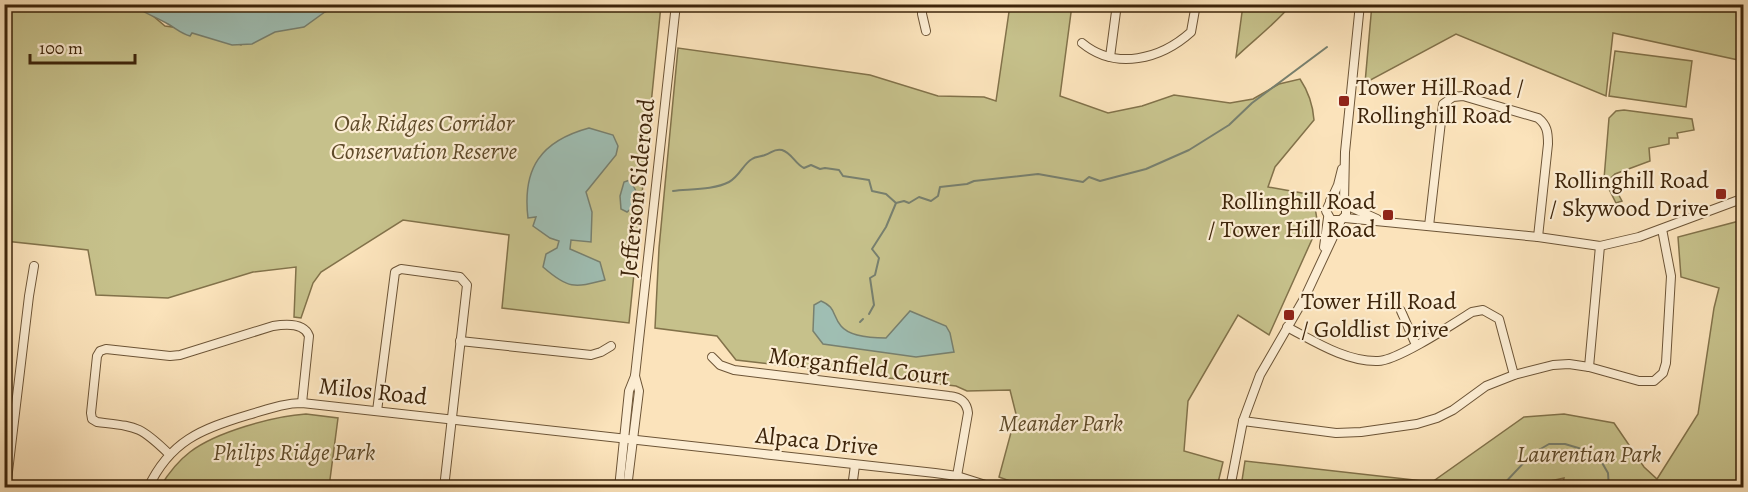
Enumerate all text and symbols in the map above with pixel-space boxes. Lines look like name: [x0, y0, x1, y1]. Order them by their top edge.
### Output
scale bar: [30, 27, 135, 65]
text: 100 m: [39, 36, 83, 60]
place label: Tower Hill Road / Rollinghill Road: [1356, 71, 1524, 131]
marker: Tower Hill Road / Rollinghill Road: [1337, 94, 1351, 108]
street label: Jefferson Sideroad: [612, 97, 662, 279]
park label: Oak Ridges Corridor Conservation Reserve: [331, 107, 518, 167]
place label: Rollinghill Road / Skywood Drive: [1549, 164, 1709, 224]
place label: Rollinghill Road / Tower Hill Road: [1208, 185, 1376, 245]
marker: Rollinghill Road / Skywood Drive: [1714, 187, 1728, 201]
marker: Rollinghill Road / Tower Hill Road: [1381, 208, 1395, 222]
place label: Tower Hill Road / Goldlist Drive: [1301, 285, 1457, 345]
marker: Tower Hill Road / Goldlist Drive: [1282, 308, 1296, 322]
street label: Morganfield Court: [767, 339, 951, 393]
street label: Milos Road: [317, 369, 429, 413]
park label: Meander Park: [999, 407, 1123, 439]
street label: Alpaca Drive: [753, 419, 880, 463]
park label: Philips Ridge Park: [213, 436, 376, 468]
park label: Laurentian Park: [1517, 438, 1662, 470]

